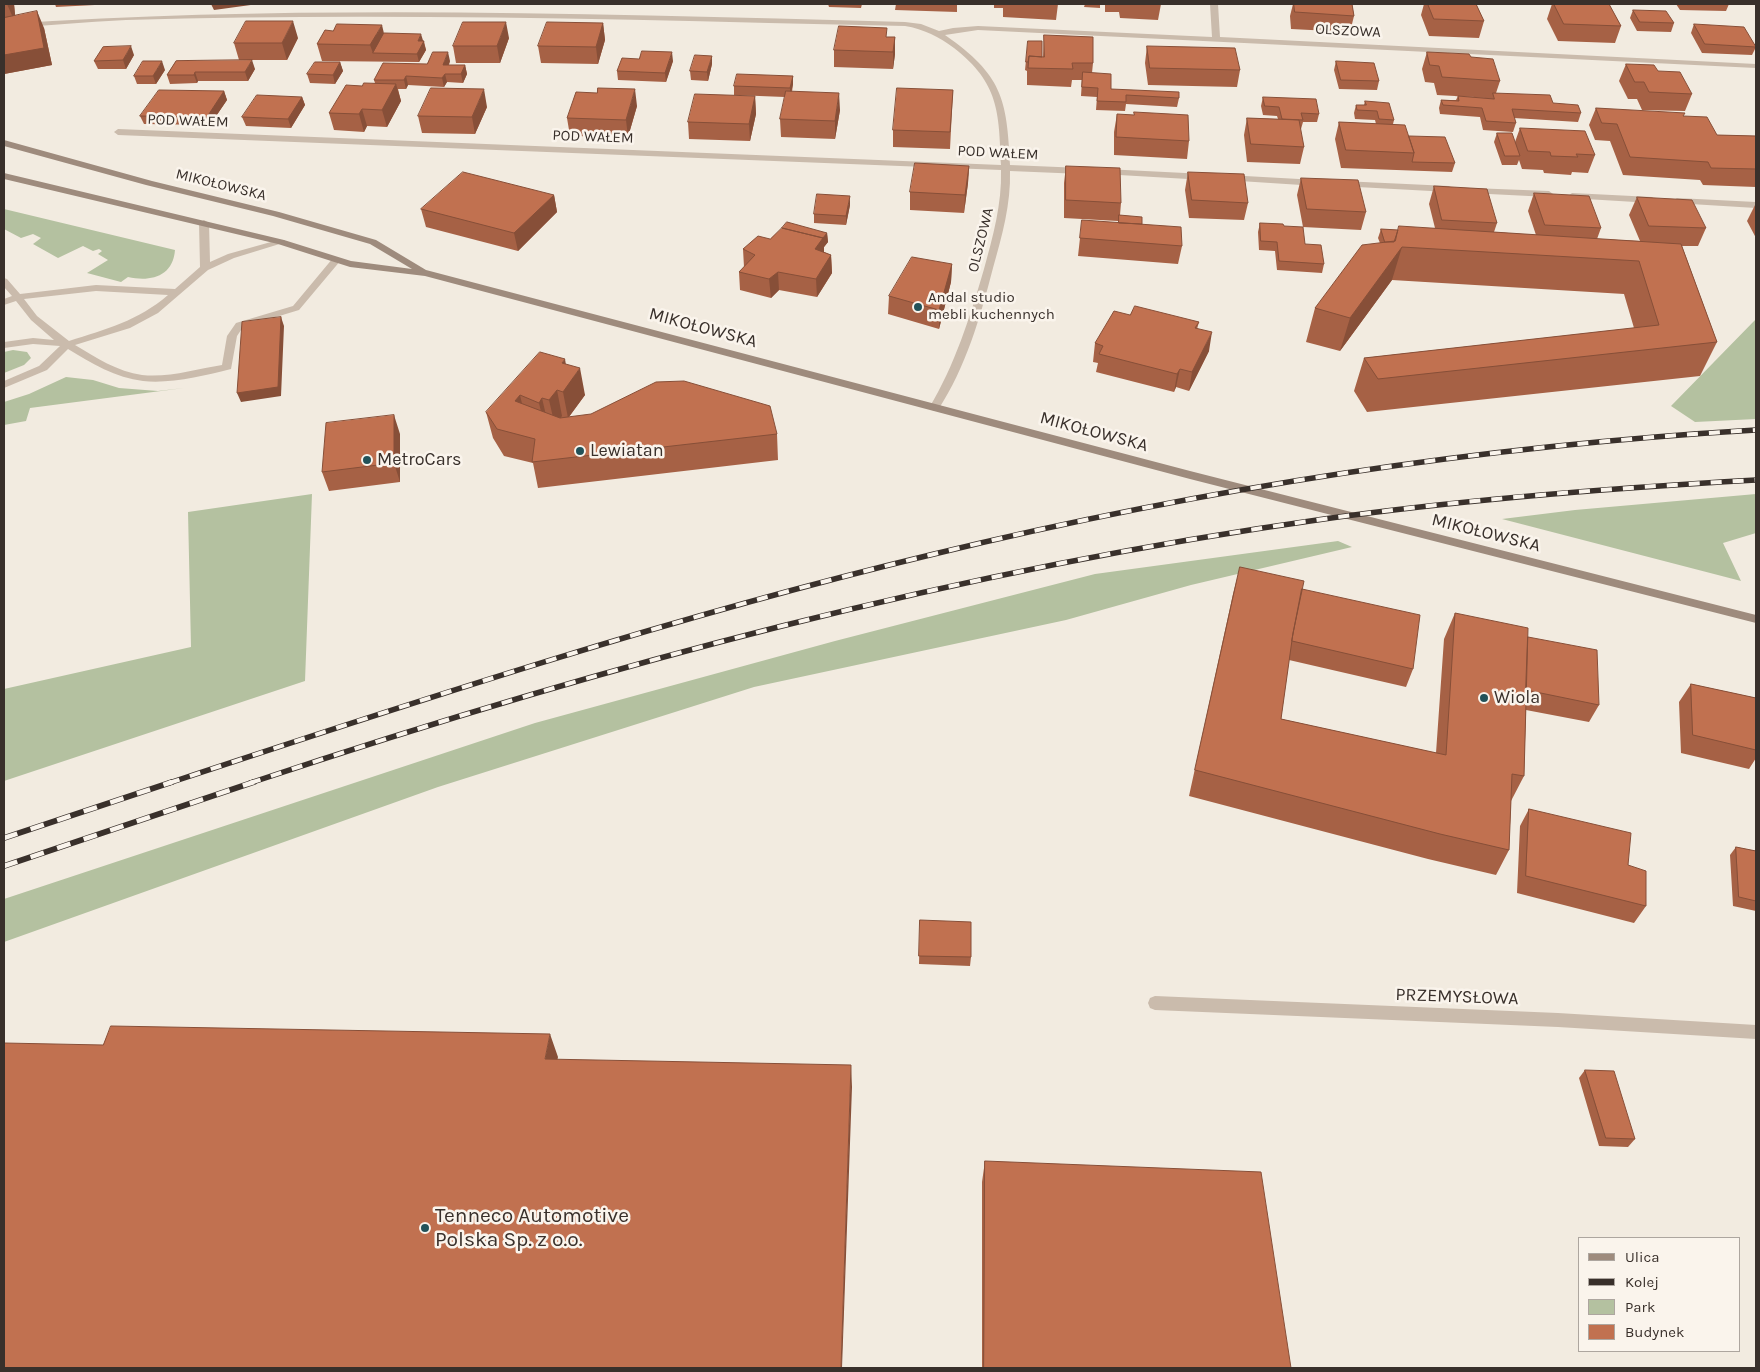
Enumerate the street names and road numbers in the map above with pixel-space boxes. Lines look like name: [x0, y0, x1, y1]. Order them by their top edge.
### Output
street label: OLSZOWA: [1315, 20, 1381, 42]
street label: POD WAŁEM: [147, 111, 229, 131]
street label: POD WAŁEM: [552, 127, 634, 147]
street label: POD WAŁEM: [957, 142, 1039, 164]
street label: MIKOŁOWSKA: [174, 165, 268, 205]
street label: OLSZOWA: [964, 206, 998, 274]
street label: MIKOŁOWSKA: [647, 303, 759, 353]
street label: MIKOŁOWSKA: [1038, 407, 1150, 457]
street label: MIKOŁOWSKA: [1429, 509, 1543, 557]
street label: PRZEMYSŁOWA: [1395, 984, 1519, 1010]

